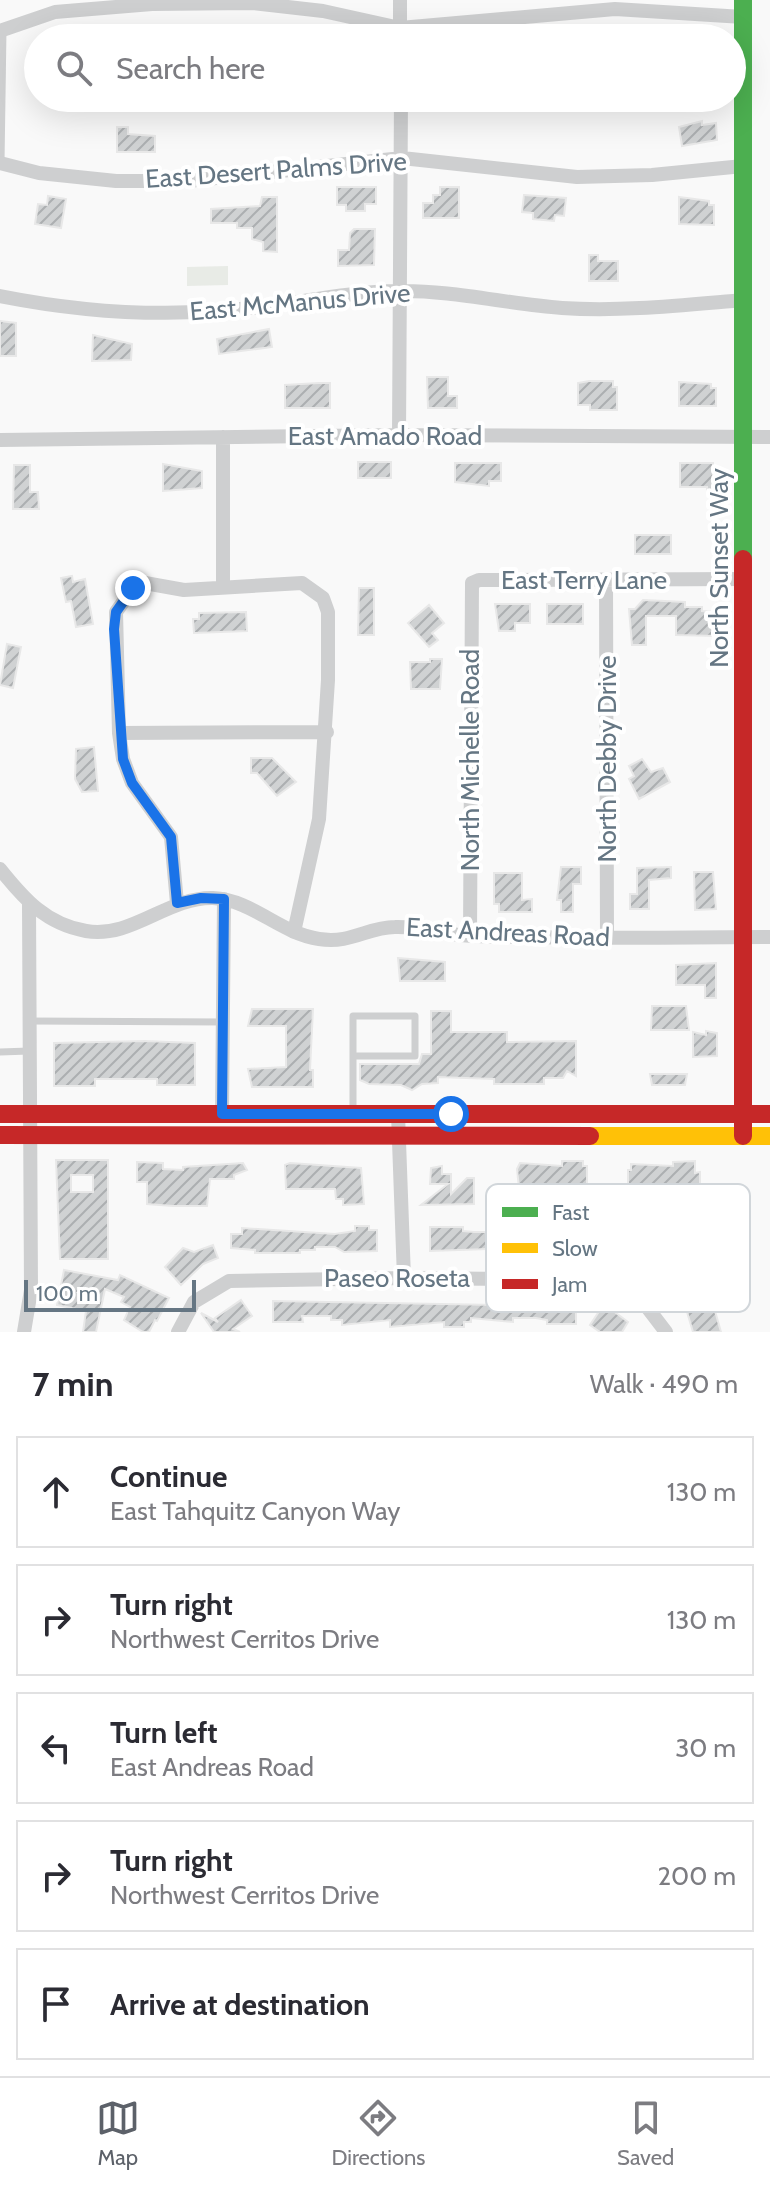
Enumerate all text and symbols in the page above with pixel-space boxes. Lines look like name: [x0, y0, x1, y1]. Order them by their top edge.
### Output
search box: [24, 24, 746, 112]
icon: search: [52, 46, 96, 90]
text: Search here: [116, 50, 265, 87]
street label: East Desert Palms Drive: [144, 145, 408, 195]
street label: East McManus Drive: [188, 276, 412, 328]
street label: East Amado Road: [288, 420, 482, 452]
street label: North Sunset Way: [703, 468, 735, 668]
street label: East Terry Lane: [501, 564, 667, 596]
route end: [115, 570, 151, 606]
street label: North Michelle Road: [454, 649, 486, 871]
street label: North Debby Drive: [591, 655, 623, 863]
street label: East Andreas Road: [405, 911, 611, 953]
route start: [433, 1096, 469, 1132]
legend: [486, 1184, 750, 1312]
text: Fast: [552, 1199, 590, 1226]
text: Slow: [552, 1235, 598, 1262]
street label: Paseo Roseta: [324, 1262, 471, 1294]
text: Jam: [551, 1271, 587, 1298]
scale bar: [24, 1276, 196, 1312]
text: 100 m: [36, 1280, 98, 1307]
text: 7 min: [32, 1363, 113, 1405]
text: Walk · 490 m: [590, 1368, 738, 1400]
text: Continue: [110, 1458, 227, 1495]
icon: ahead: [34, 1470, 78, 1514]
text: 130 m: [667, 1476, 736, 1508]
text: East Tahquitz Canyon Way: [110, 1495, 400, 1527]
text: Turn right: [110, 1586, 233, 1623]
icon: right: [34, 1598, 78, 1642]
text: 130 m: [667, 1604, 736, 1636]
text: Northwest Cerritos Drive: [110, 1623, 379, 1655]
text: Turn left: [110, 1714, 218, 1751]
icon: left: [34, 1726, 78, 1770]
text: 30 m: [675, 1732, 736, 1764]
text: East Andreas Road: [110, 1751, 314, 1783]
text: Turn right: [110, 1842, 233, 1879]
icon: right: [34, 1854, 78, 1898]
text: 200 m: [657, 1860, 736, 1892]
text: Northwest Cerritos Drive: [110, 1879, 379, 1911]
icon: arrive: [34, 1982, 78, 2026]
text: Arrive at destination: [110, 1986, 370, 2023]
tab: Map: [96, 2096, 140, 2171]
tab: Directions: [331, 2096, 425, 2171]
tab: Saved: [617, 2096, 674, 2171]

